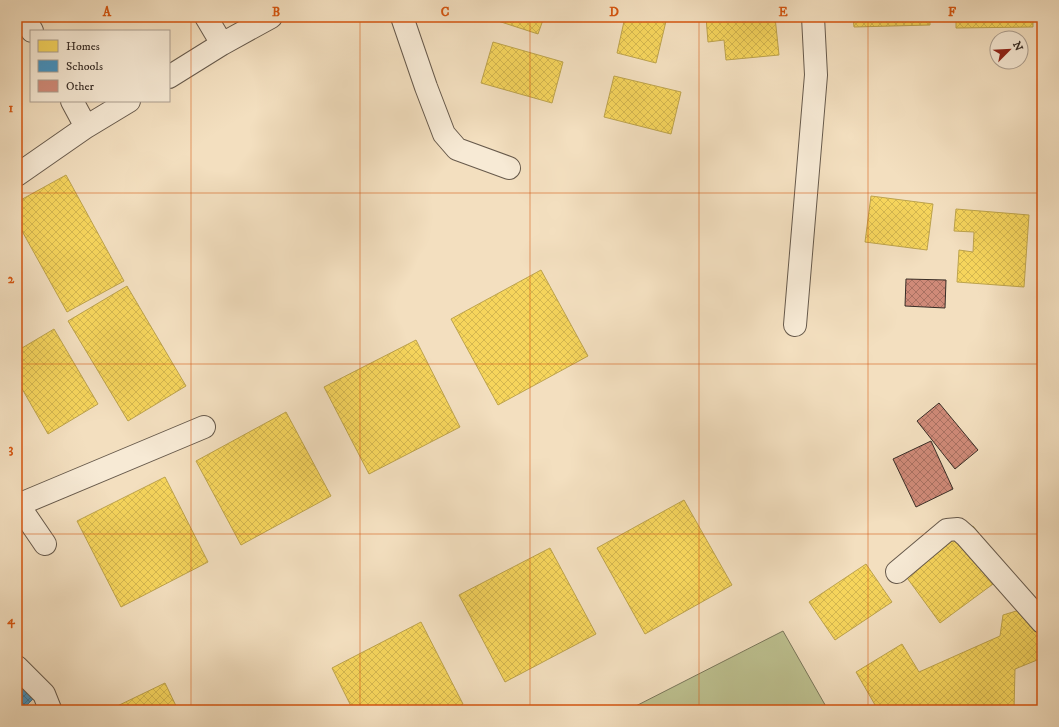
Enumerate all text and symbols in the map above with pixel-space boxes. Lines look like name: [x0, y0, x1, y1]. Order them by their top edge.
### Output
text: A: [102, 4, 112, 20]
text: B: [272, 4, 280, 20]
text: C: [441, 4, 450, 20]
text: D: [609, 4, 619, 20]
text: E: [778, 4, 788, 20]
text: F: [948, 4, 957, 20]
legend: [30, 30, 170, 102]
north arrow: [989, 30, 1029, 70]
text: Homes: [66, 39, 100, 54]
text: N: [1009, 39, 1025, 53]
text: Schools: [66, 59, 103, 74]
text: Other: [66, 79, 95, 94]
text: 1: [9, 100, 14, 116]
text: 2: [8, 271, 15, 287]
text: 3: [9, 441, 14, 457]
text: 4: [6, 612, 15, 629]

